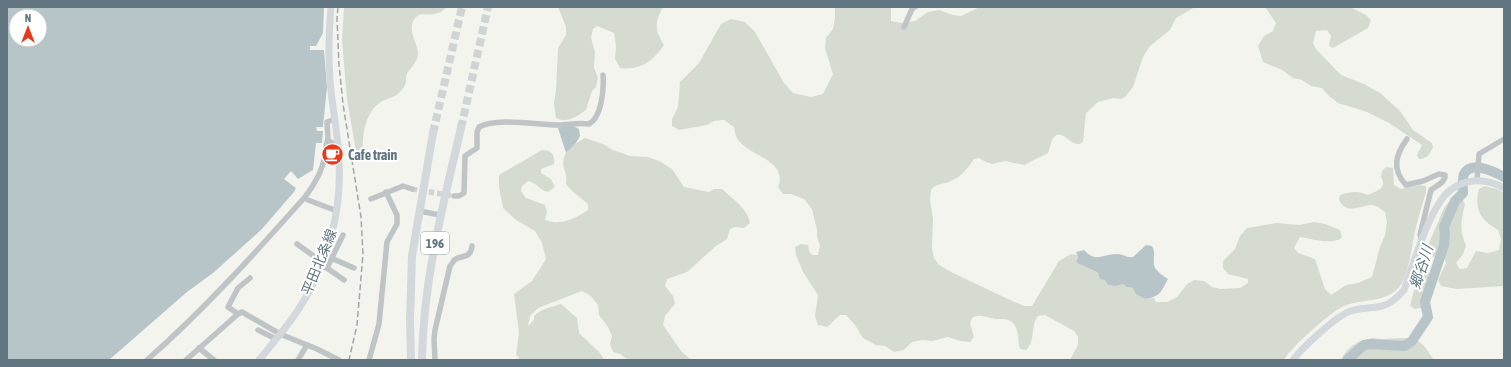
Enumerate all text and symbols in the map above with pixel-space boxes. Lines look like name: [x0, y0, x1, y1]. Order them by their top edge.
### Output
north arrow: [8, 8, 48, 48]
text: N: [25, 12, 31, 24]
cafe icon: Cafe train: [319, 142, 345, 168]
place label: Cafe train: [348, 147, 398, 163]
street label: 平田北条線: [298, 227, 340, 297]
road number: 196: [421, 232, 449, 254]
water label: 郷谷川: [1406, 241, 1437, 291]

